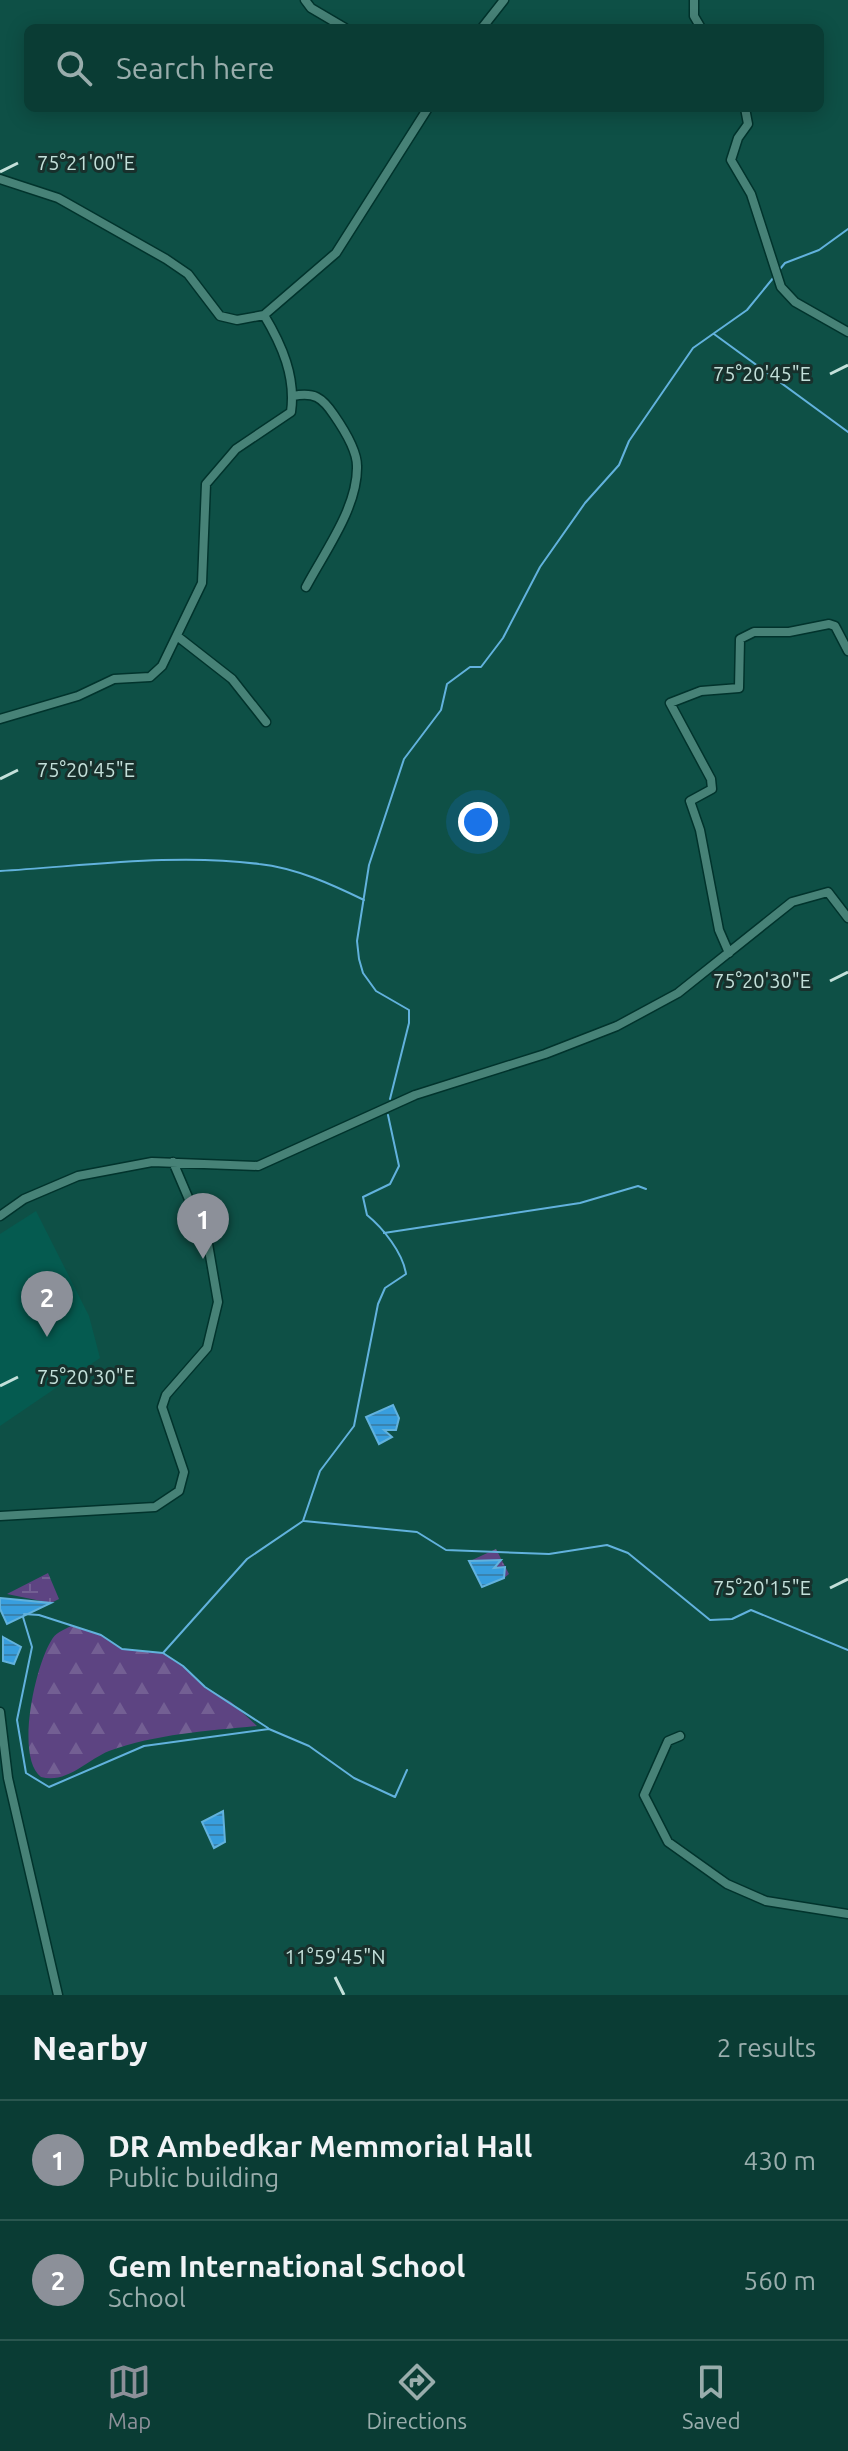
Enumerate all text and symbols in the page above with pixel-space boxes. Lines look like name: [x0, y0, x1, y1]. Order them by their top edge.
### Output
search box: [24, 24, 824, 112]
icon: search: [52, 46, 96, 90]
text: Search here: [116, 51, 275, 85]
text: 75°21'00"E: [37, 151, 135, 174]
text: 75°20'45"E: [713, 362, 811, 385]
text: 75°20'45"E: [37, 758, 135, 781]
your location: [458, 802, 498, 842]
text: 75°20'30"E: [713, 969, 811, 992]
pin: 1: [177, 1193, 229, 1259]
pin: 2: [21, 1271, 73, 1337]
text: 75°20'30"E: [37, 1365, 135, 1388]
text: 75°20'15"E: [713, 1576, 811, 1599]
text: 11°59'45"N: [284, 1945, 386, 1968]
text: Nearby: [32, 2028, 147, 2066]
text: 2 results: [717, 2033, 816, 2062]
text: DR Ambedkar Memmorial Hall: [108, 2129, 532, 2163]
text: 1: [51, 2146, 65, 2175]
text: 430 m: [744, 2146, 816, 2175]
text: Public building: [108, 2163, 279, 2192]
text: Gem International School: [108, 2249, 465, 2283]
text: 2: [51, 2266, 65, 2295]
text: 560 m: [744, 2266, 816, 2295]
text: School: [108, 2283, 186, 2312]
tab: Map: [107, 2360, 151, 2433]
tab: Directions: [366, 2360, 467, 2433]
tab: Saved: [682, 2360, 741, 2433]

